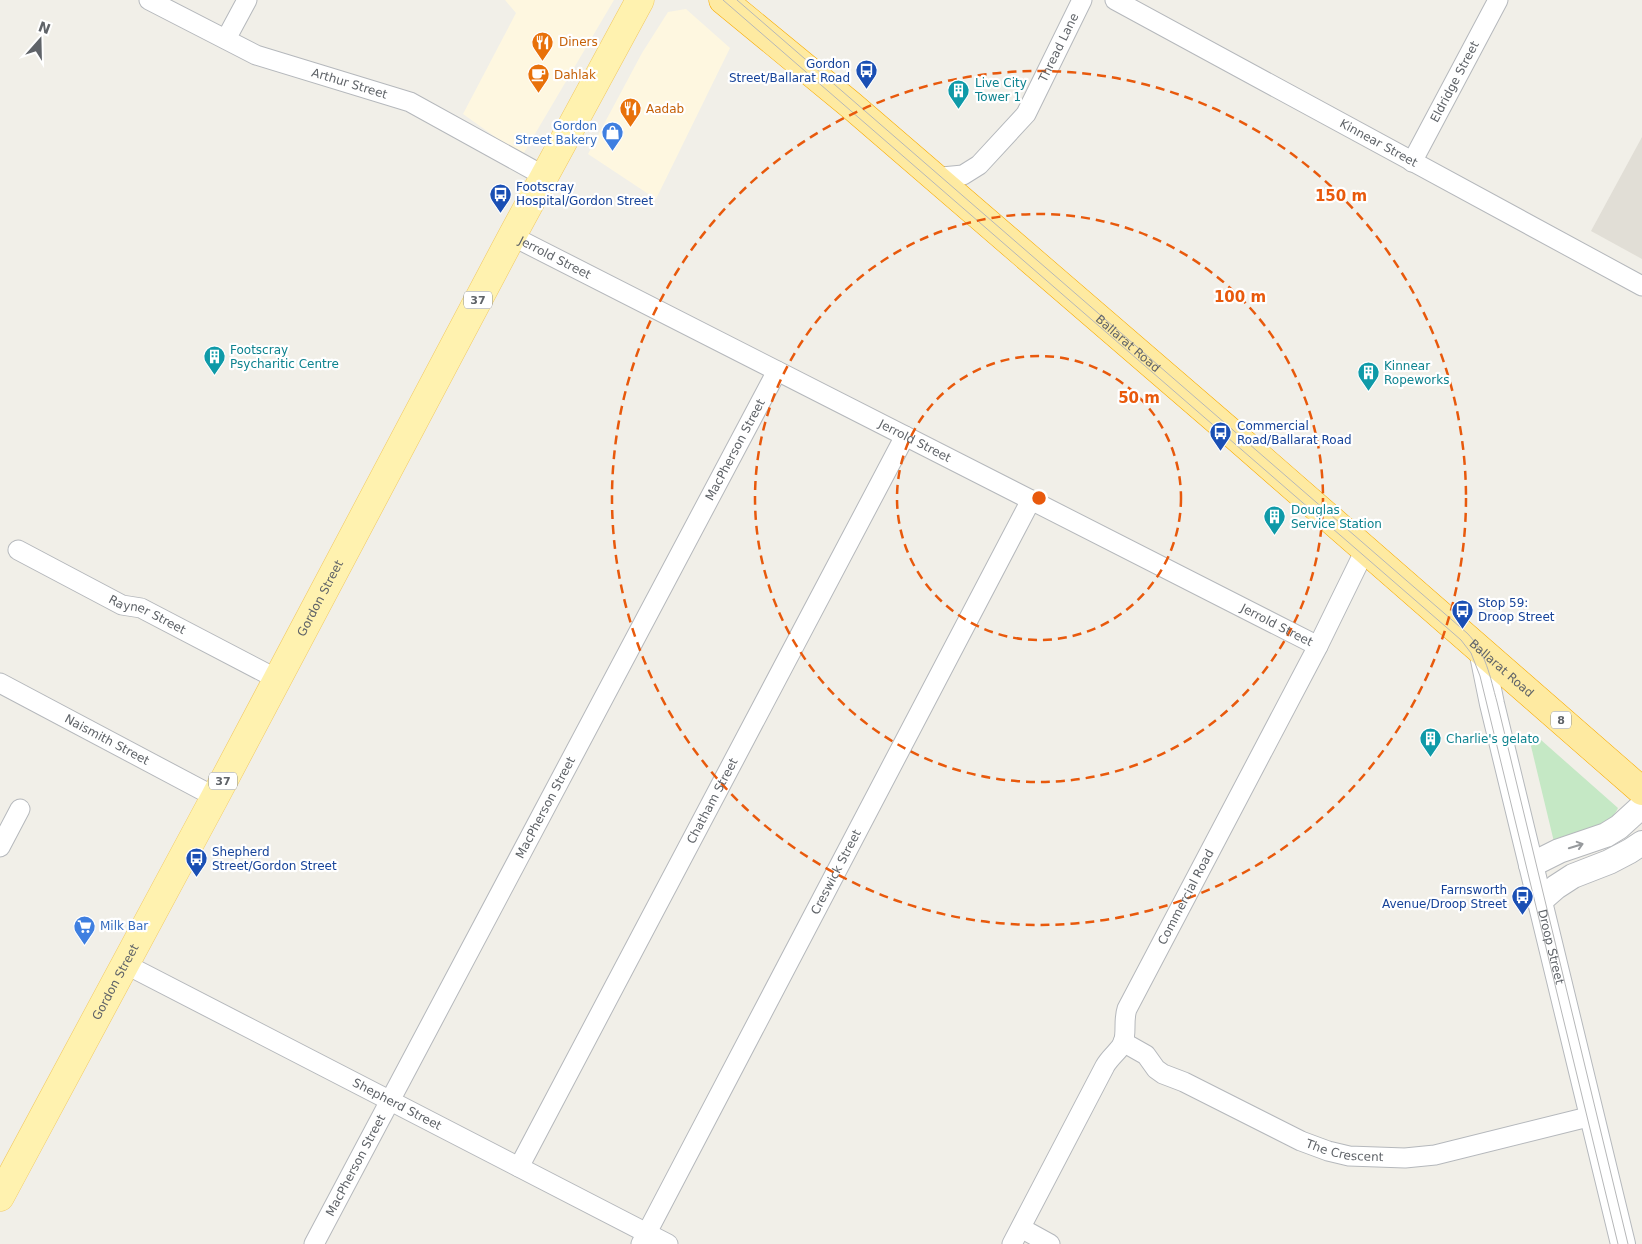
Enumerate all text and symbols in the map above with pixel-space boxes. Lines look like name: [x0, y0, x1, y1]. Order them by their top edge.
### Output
street label: Thread Lane: [1035, 11, 1081, 85]
north arrow: [15, 15, 65, 65]
text: N: [36, 18, 53, 37]
restaurant icon: Diners: [531, 30, 555, 61]
place label: Diners: [559, 35, 598, 49]
street label: Eldridge Street: [1427, 38, 1482, 125]
place label: Gordon Street/Ballarat Road: [729, 57, 850, 85]
bus stop icon: Gordon Street/Ballarat Road: [854, 59, 878, 90]
cafe icon: Dahlak: [526, 63, 550, 94]
street label: Arthur Street: [310, 65, 389, 102]
place label: Dahlak: [554, 68, 596, 82]
place label: Live City Tower 1: [974, 76, 1027, 104]
building icon: Live City Tower 1: [947, 78, 971, 109]
restaurant icon: Aadab: [618, 97, 642, 128]
place label: Aadab: [646, 102, 684, 116]
street label: Kinnear Street: [1337, 116, 1420, 170]
place label: Gordon Street Bakery: [515, 119, 597, 147]
shop icon: Gordon Street Bakery: [601, 121, 625, 152]
place label: Footscray Hospital/Gordon Street: [516, 180, 654, 208]
bus stop icon: Footscray Hospital/Gordon Street: [488, 182, 512, 213]
text: 150 m: [1315, 187, 1367, 205]
street label: Jerrold Street: [516, 233, 593, 282]
text: 100 m: [1214, 288, 1266, 306]
road number: 37: [464, 292, 492, 308]
street label: Ballarat Road: [1093, 312, 1163, 375]
place label: Footscray Psycharitic Centre: [230, 343, 339, 371]
building icon: Footscray Psycharitic Centre: [202, 345, 226, 376]
place label: Kinnear Ropeworks: [1384, 359, 1449, 387]
building icon: Kinnear Ropeworks: [1356, 361, 1380, 392]
text: 50 m: [1118, 389, 1160, 407]
street label: MacPherson Street: [703, 396, 768, 503]
street label: Jerrold Street: [876, 416, 954, 465]
place label: Commercial Road/Ballarat Road: [1237, 419, 1352, 447]
bus stop icon: Commercial Road/Ballarat Road: [1209, 421, 1233, 452]
centre of rings: [1030, 489, 1048, 507]
place label: Douglas Service Station: [1291, 503, 1382, 531]
building icon: Douglas Service Station: [1263, 505, 1287, 536]
street label: Gordon Street: [294, 557, 346, 639]
street label: Rayner Street: [106, 592, 188, 637]
place label: Stop 59: Droop Street: [1478, 596, 1555, 624]
bus stop icon: Stop 59: Droop Street: [1450, 598, 1474, 629]
street label: Jerrold Street: [1237, 600, 1315, 649]
street label: Ballarat Road: [1466, 637, 1536, 700]
street label: Naismith Street: [62, 712, 152, 768]
road number: 8: [1551, 712, 1571, 728]
building icon: Charlie's gelato: [1418, 727, 1442, 758]
place label: Charlie's gelato: [1446, 732, 1539, 746]
street label: MacPherson Street: [513, 754, 578, 861]
street label: Chatham Street: [684, 755, 741, 846]
road number: 37: [209, 772, 237, 789]
street label: Creswick Street: [808, 827, 864, 917]
one-way arrow: [1567, 840, 1583, 850]
place label: Shepherd Street/Gordon Street: [212, 845, 337, 873]
bus stop icon: Shepherd Street/Gordon Street: [184, 847, 208, 878]
street label: Commercial Road: [1155, 847, 1217, 947]
place label: Farnsworth Avenue/Droop Street: [1382, 883, 1507, 911]
bus stop icon: Farnsworth Avenue/Droop Street: [1511, 885, 1535, 916]
street label: Droop Street: [1535, 908, 1567, 986]
supermarket icon: Milk Bar: [72, 914, 96, 945]
place label: Milk Bar: [100, 919, 148, 933]
street label: Gordon Street: [89, 941, 142, 1023]
street label: Shepherd Street: [350, 1076, 444, 1133]
street label: MacPherson Street: [323, 1112, 389, 1219]
street label: The Crescent: [1303, 1136, 1384, 1164]

